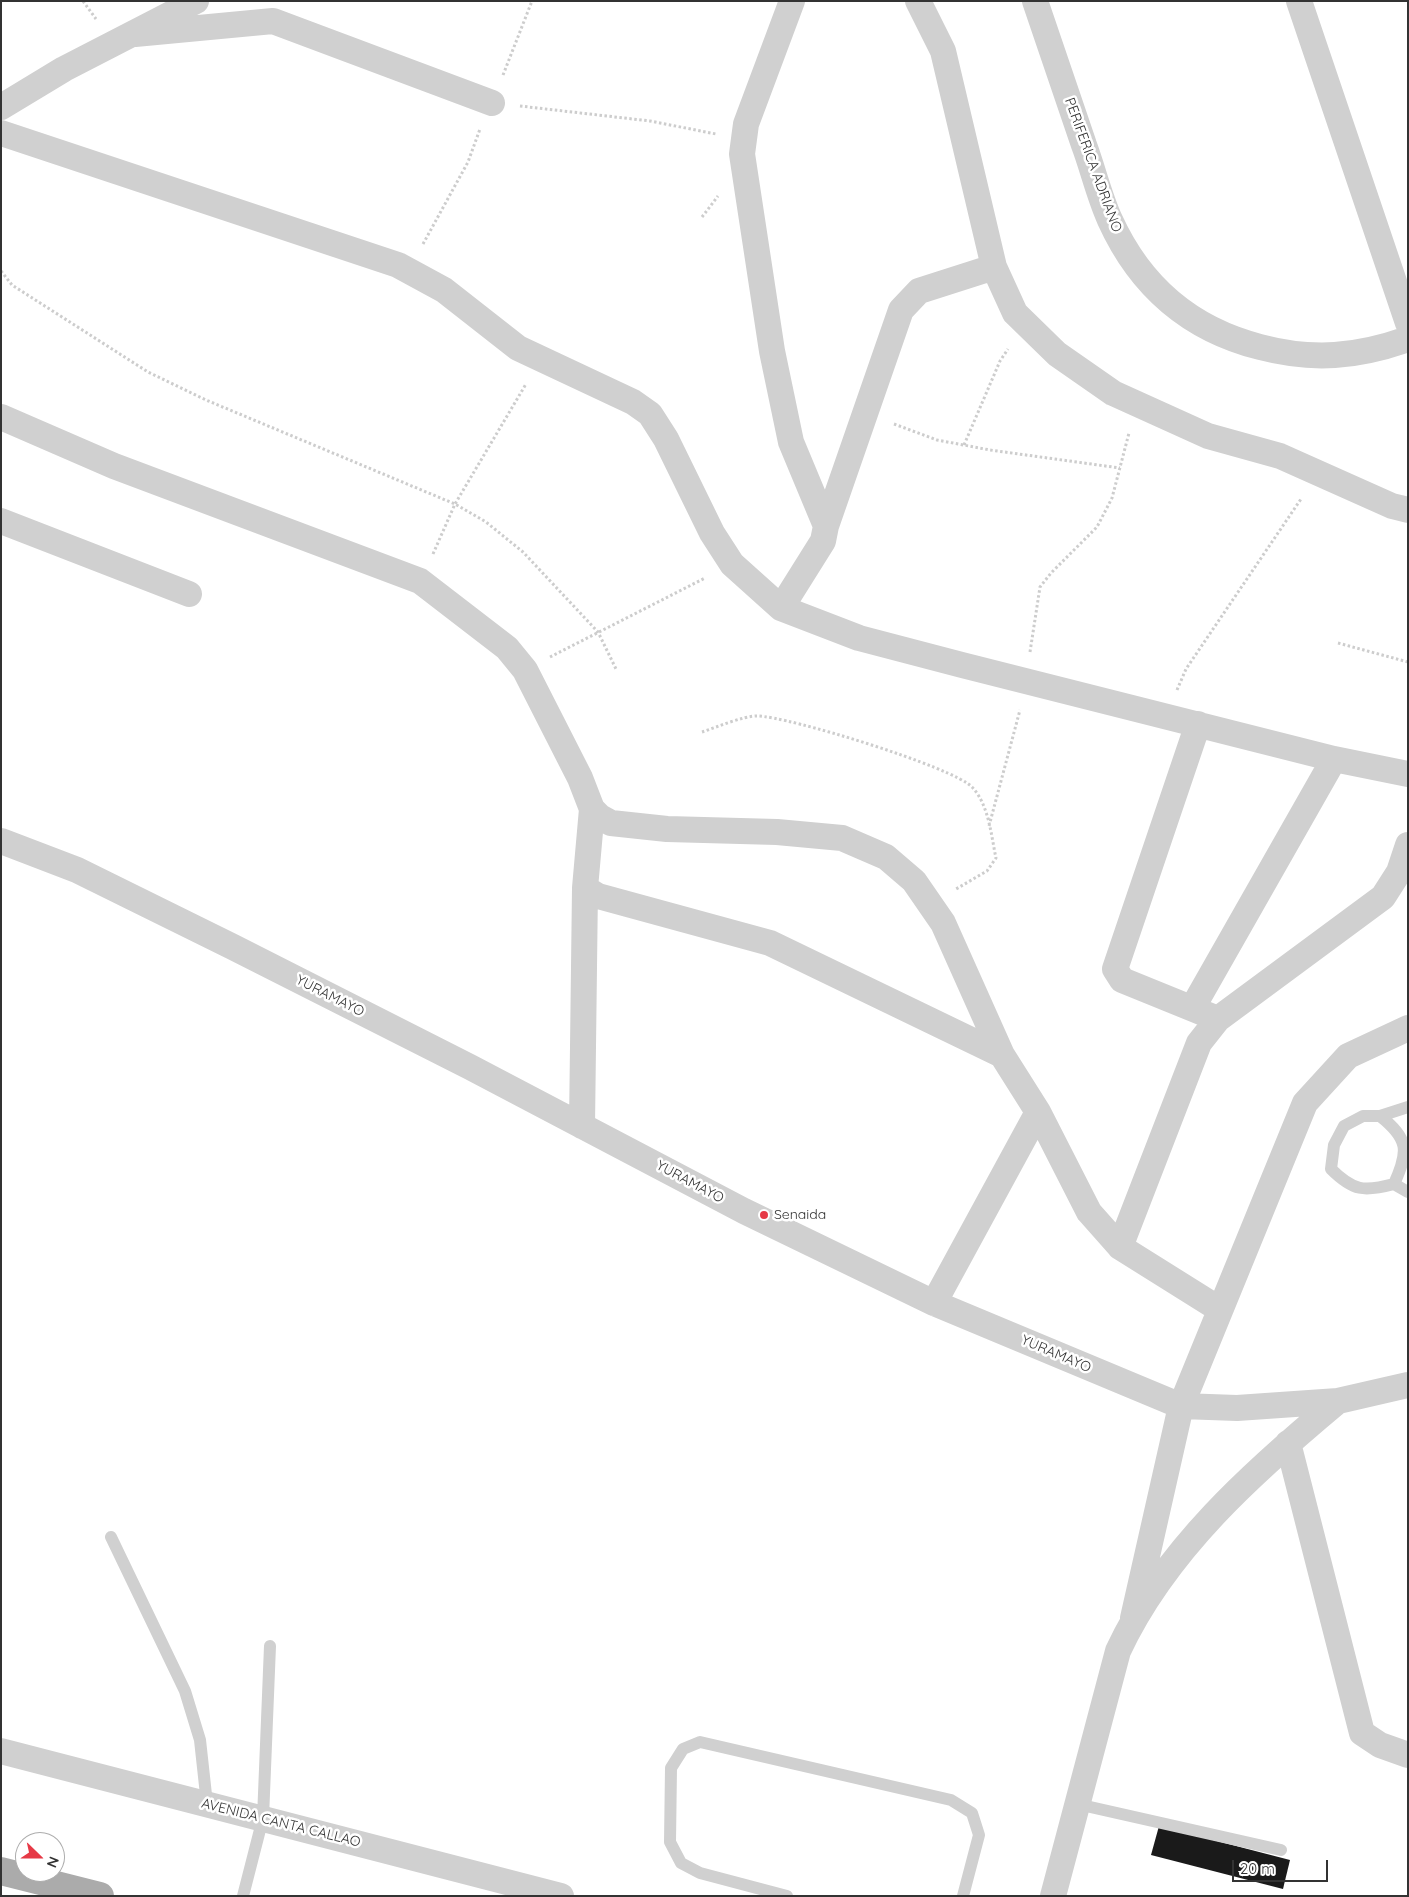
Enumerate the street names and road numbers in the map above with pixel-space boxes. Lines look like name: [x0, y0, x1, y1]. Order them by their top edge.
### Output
street label: PERIFERICA ADRIANO: [1061, 95, 1125, 235]
street label: YURAMAYO: [293, 972, 367, 1020]
street label: YURAMAYO: [653, 1157, 727, 1207]
street label: YURAMAYO: [1019, 1332, 1093, 1376]
street label: AVENIDA CANTA CALLAO: [200, 1795, 362, 1851]

